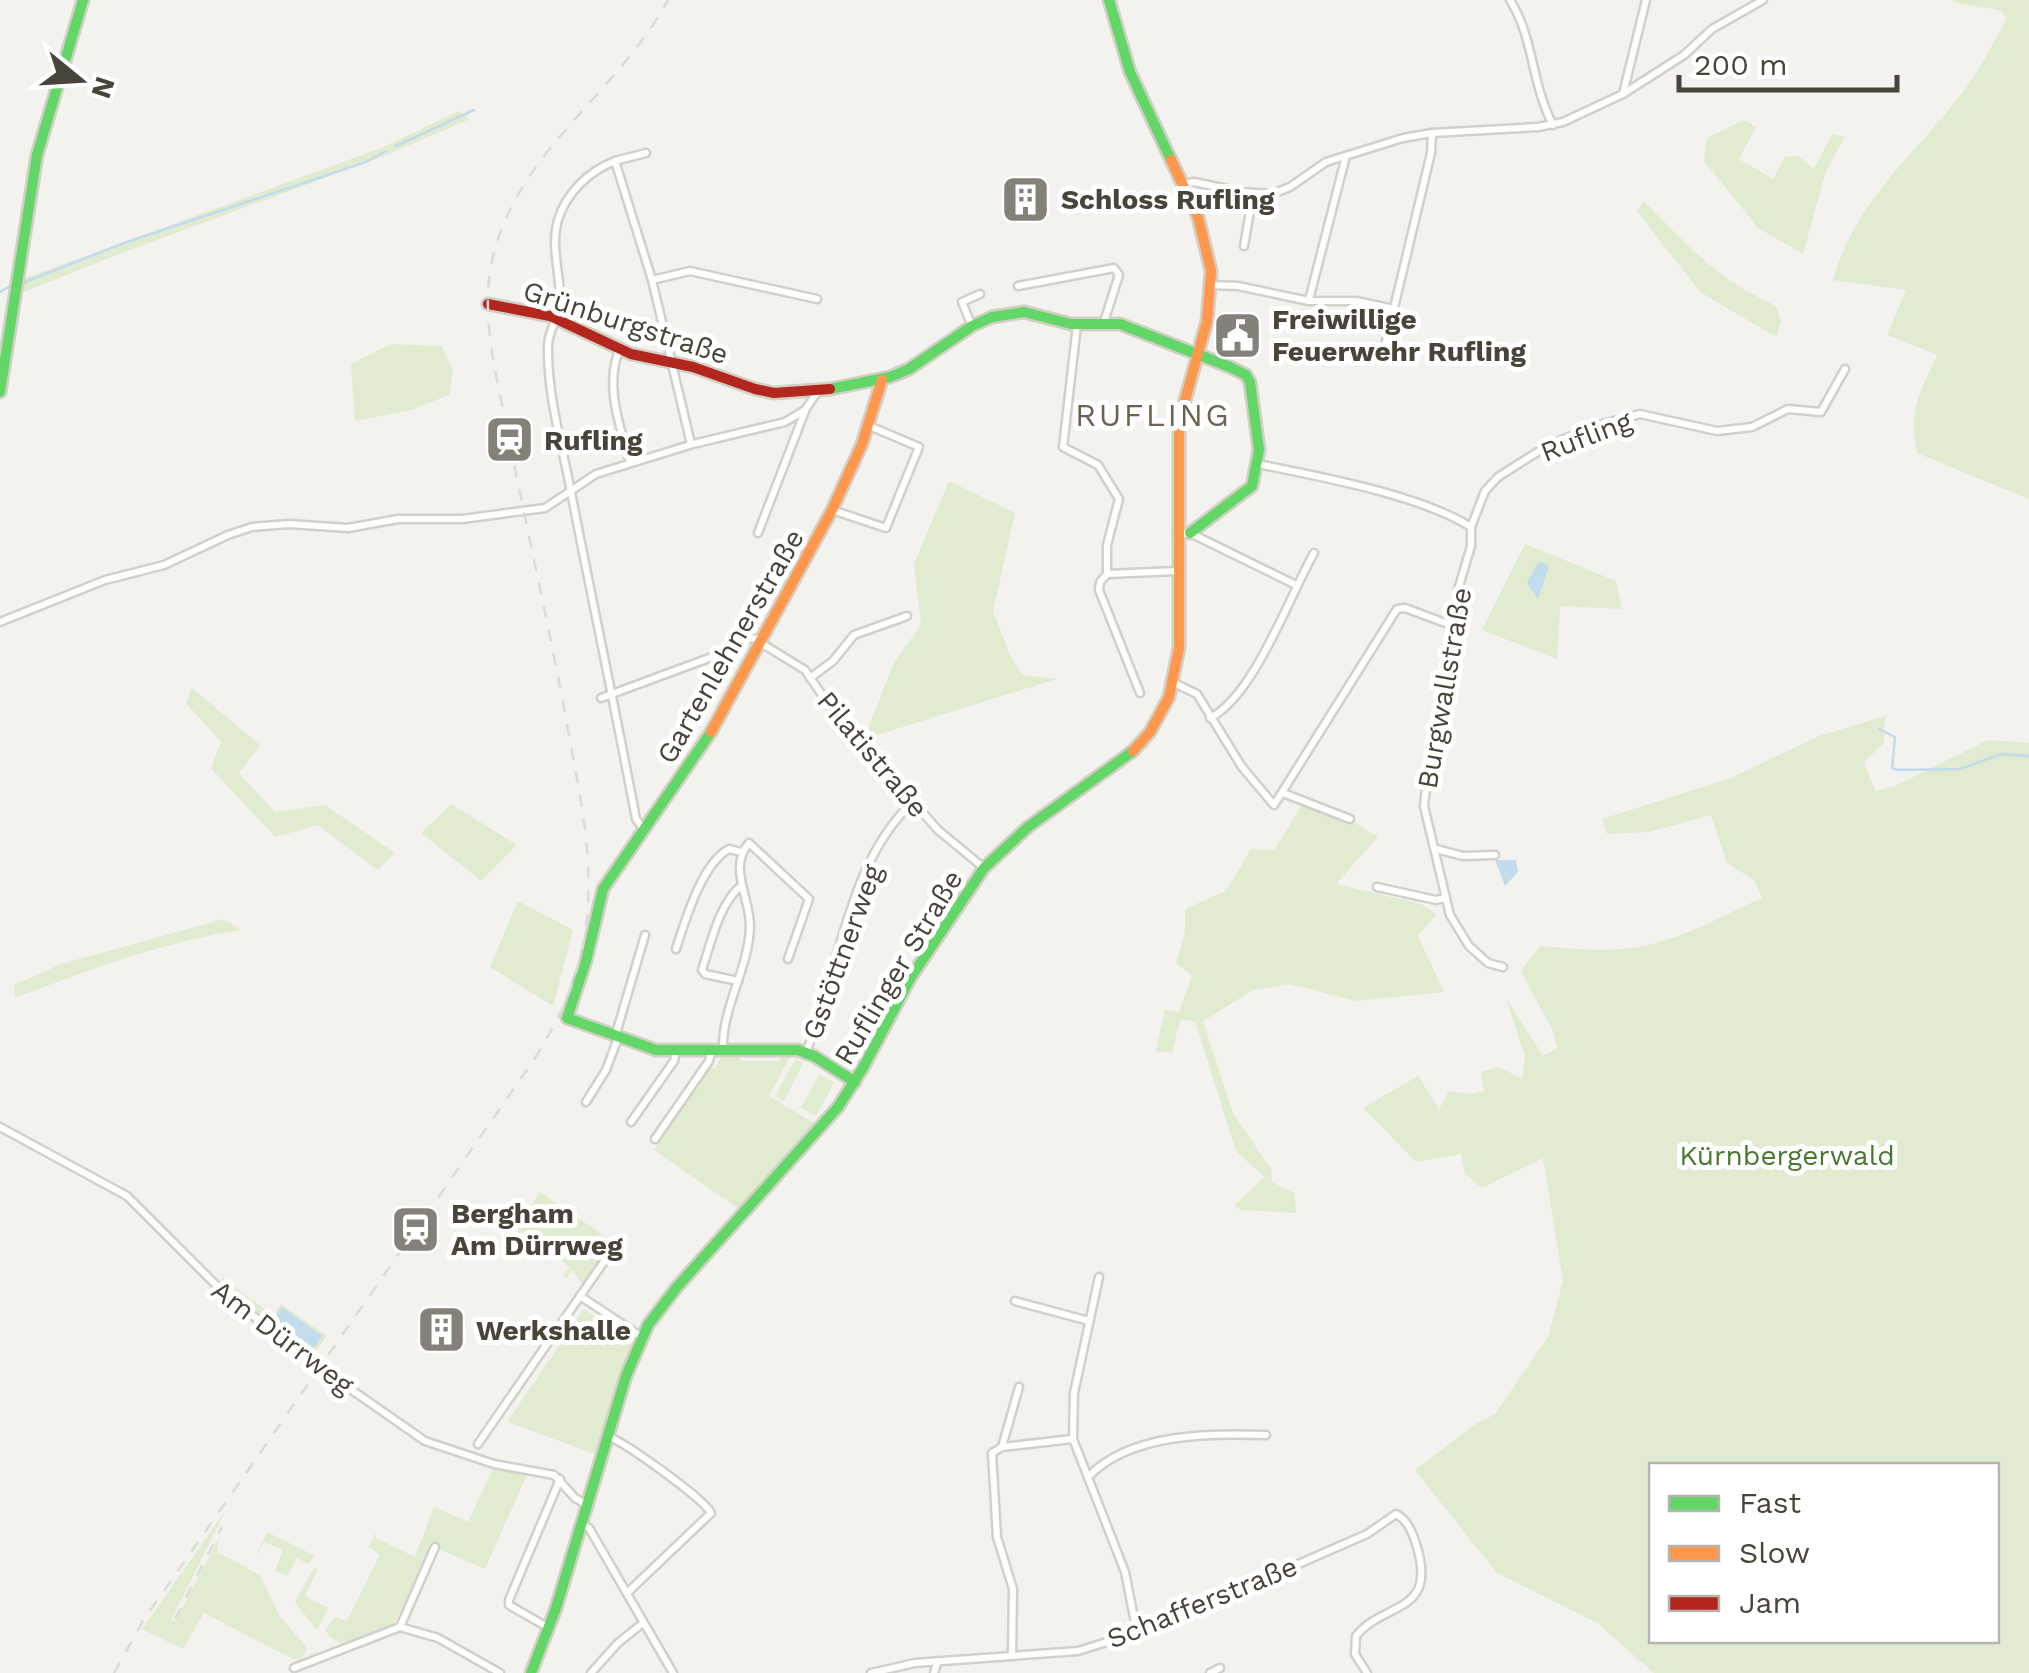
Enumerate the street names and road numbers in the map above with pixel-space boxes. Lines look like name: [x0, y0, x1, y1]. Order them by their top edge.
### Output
street label: Grünburgstraße: [519, 274, 732, 371]
street label: Rufling: [1536, 404, 1636, 469]
street label: Gartenlehnerstraße: [650, 523, 811, 769]
street label: Burgwallstraße: [1411, 585, 1478, 791]
street label: Pilatistraße: [810, 685, 935, 824]
street label: Gstöttnerweg: [796, 860, 889, 1044]
street label: Ruflinger Straße: [827, 864, 970, 1071]
street label: Am Dürrweg: [205, 1273, 360, 1402]
street label: Schafferstraße: [1102, 1549, 1302, 1656]

